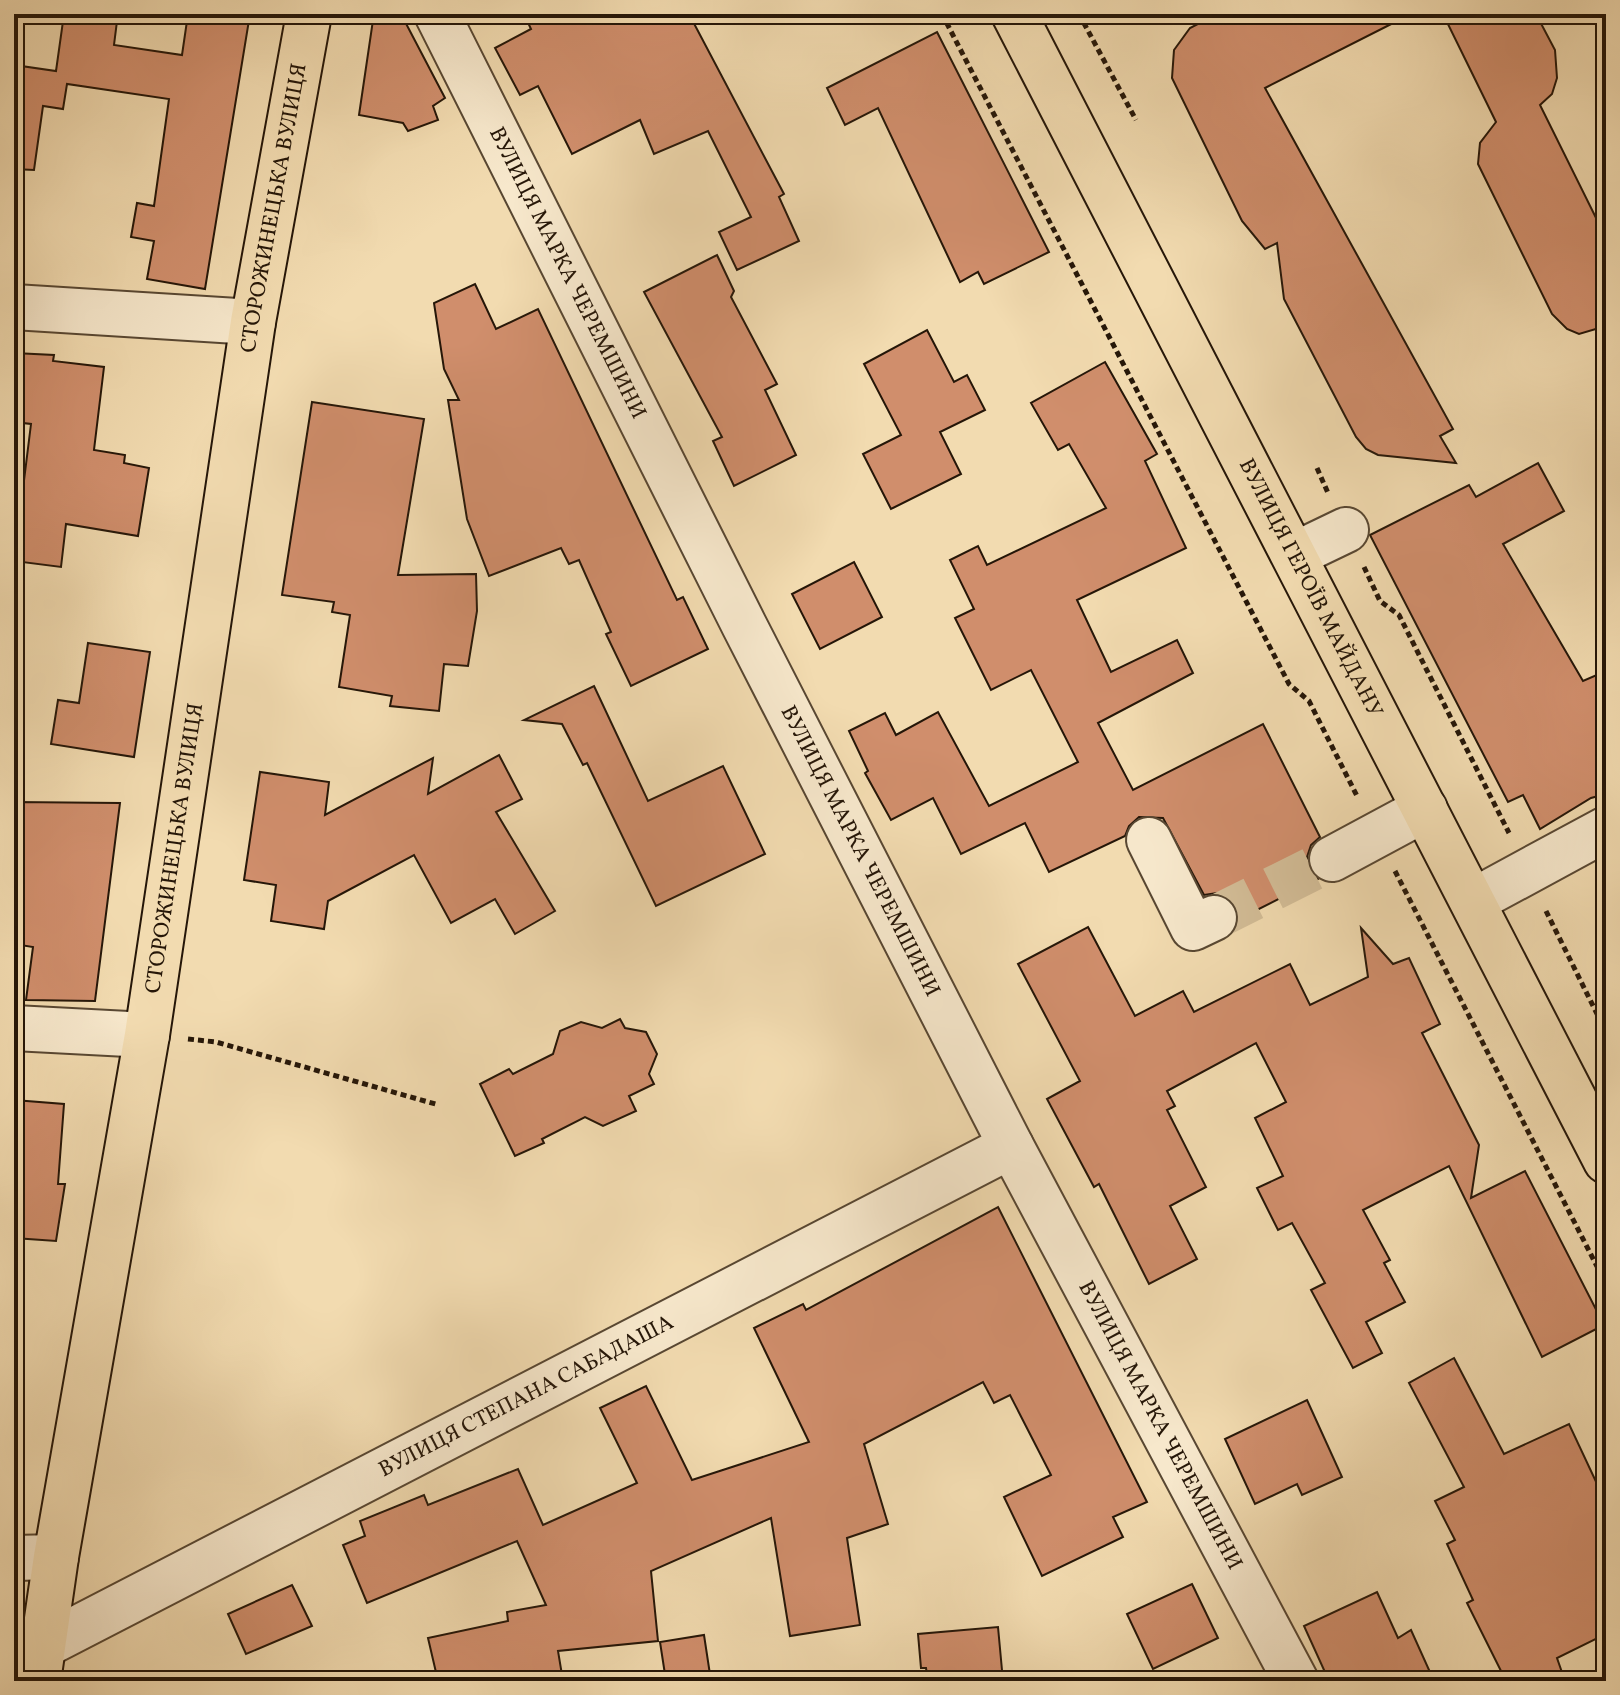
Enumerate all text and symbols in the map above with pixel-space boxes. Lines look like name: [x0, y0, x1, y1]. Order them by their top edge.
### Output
street label: СТОРОЖИНЕЦЬКА ВУЛИЦЯ: [233, 61, 315, 355]
street label: ВУЛИЦЯ МАРКА ЧЕРЕМШИНИ: [481, 122, 654, 425]
street label: ВУЛИЦЯ ГЕРОЇВ МАЙДАНУ: [1231, 453, 1390, 723]
street label: ВУЛИЦЯ МАРКА ЧЕРЕМШИНИ: [772, 700, 948, 1002]
street label: СТОРОЖИНЕЦЬКА ВУЛИЦЯ: [138, 701, 212, 996]
street label: ВУЛИЦЯ МАРКА ЧЕРЕМШИНИ: [1070, 1275, 1250, 1576]
street label: ВУЛИЦЯ СТЕПАНА САБАДАША: [373, 1307, 679, 1485]

